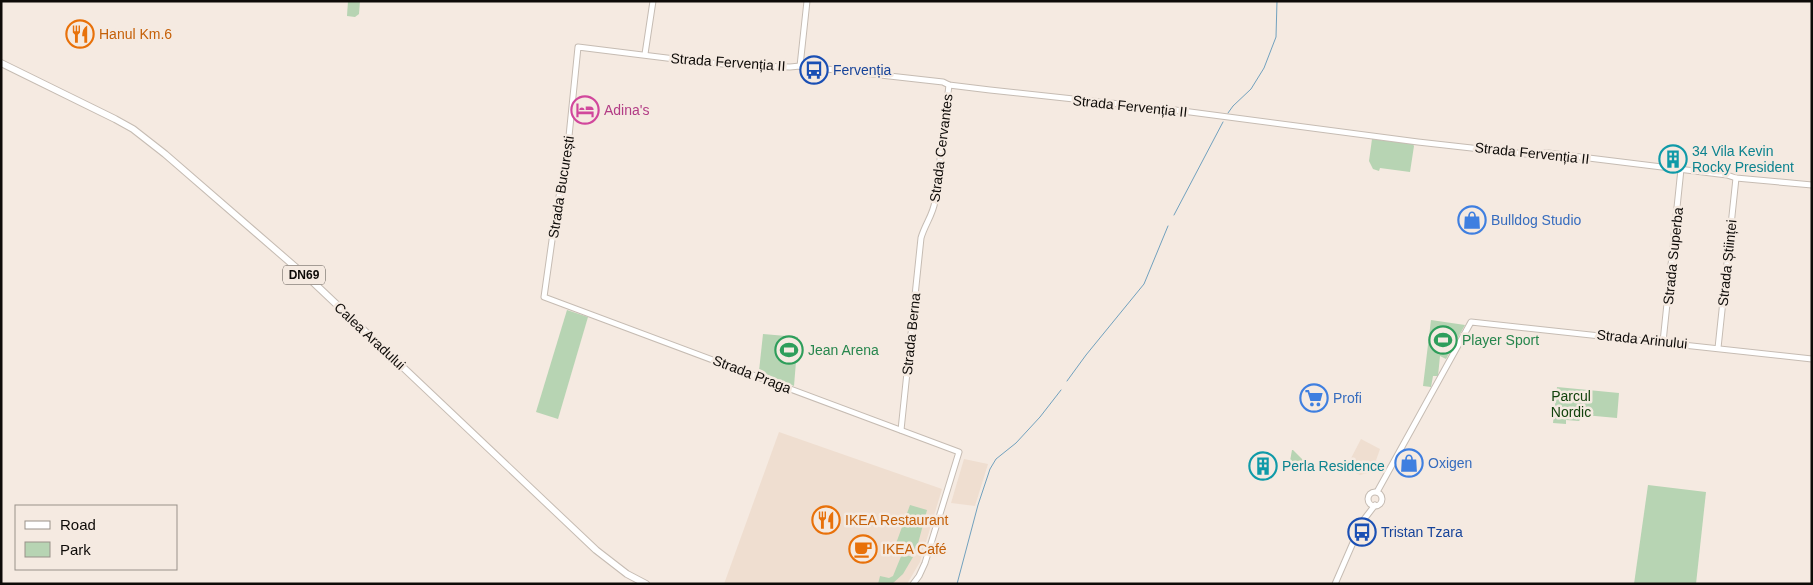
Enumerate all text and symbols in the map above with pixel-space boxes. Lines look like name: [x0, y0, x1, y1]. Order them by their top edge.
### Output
restaurant icon: Hanul Km.6: [65, 19, 95, 49]
place label: Hanul Km.6: [99, 26, 172, 42]
street label: Strada Fervenția II: [670, 50, 786, 74]
bus stop icon: Fervenția: [799, 55, 829, 85]
place label: Fervenția: [833, 62, 892, 78]
street label: Strada Fervenția II: [1072, 92, 1188, 120]
street label: Strada Cervantes: [926, 93, 956, 203]
hotel icon: Adina's: [570, 95, 600, 125]
place label: Adina's: [604, 102, 649, 118]
street label: Strada București: [545, 135, 577, 239]
street label: Strada Fervenția II: [1474, 139, 1590, 167]
place label: 34 Vila Kevin Rocky President: [1692, 143, 1794, 175]
building icon: 34 Vila Kevin Rocky President: [1658, 144, 1688, 174]
shop icon: Bulldog Studio: [1457, 205, 1487, 235]
street label: Strada Superba: [1660, 206, 1686, 306]
place label: Bulldog Studio: [1491, 212, 1582, 228]
street label: Strada Științei: [1714, 219, 1740, 307]
road number: DN69: [283, 266, 325, 284]
street label: Strada Berna: [899, 292, 923, 376]
street label: Calea Aradului: [331, 299, 409, 373]
sports icon: Player Sport: [1428, 325, 1458, 355]
street label: Strada Arinului: [1596, 326, 1688, 352]
place label: Player Sport: [1462, 332, 1539, 348]
sports icon: Jean Arena: [774, 335, 804, 365]
place label: Jean Arena: [808, 342, 879, 358]
street label: Strada Praga: [711, 352, 794, 396]
supermarket icon: Profi: [1299, 383, 1329, 413]
park label: Parcul Nordic: [1551, 388, 1591, 420]
place label: Profi: [1333, 390, 1362, 406]
shop icon: Oxigen: [1394, 448, 1424, 478]
building icon: Perla Residence: [1248, 451, 1278, 481]
place label: Oxigen: [1428, 455, 1472, 471]
place label: Perla Residence: [1282, 458, 1385, 474]
legend: [15, 505, 178, 570]
restaurant icon: IKEA Restaurant: [811, 505, 841, 535]
place label: IKEA Restaurant: [845, 512, 949, 528]
text: Road: [60, 516, 96, 533]
bus stop icon: Tristan Tzara: [1347, 517, 1377, 547]
place label: Tristan Tzara: [1381, 524, 1463, 540]
cafe icon: IKEA Café: [848, 534, 878, 564]
text: Park: [60, 541, 91, 558]
place label: IKEA Café: [882, 541, 947, 557]

